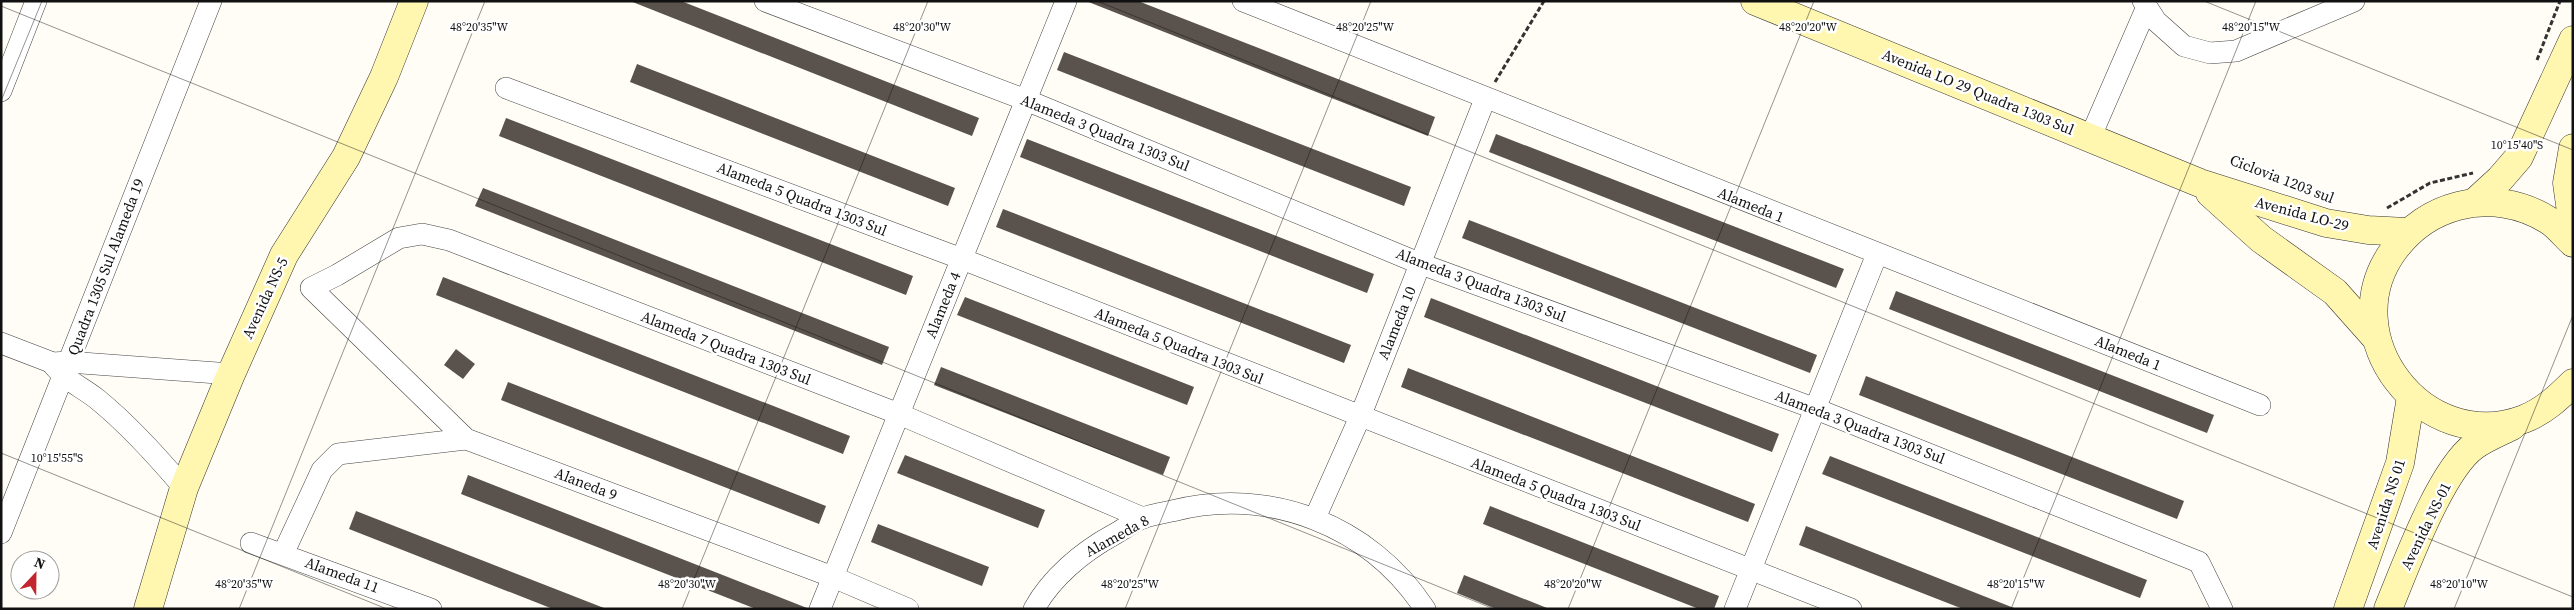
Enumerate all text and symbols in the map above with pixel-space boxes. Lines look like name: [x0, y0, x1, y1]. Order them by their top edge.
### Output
text: 48°20'35"W: [450, 19, 508, 35]
text: 48°20'30"W: [893, 19, 951, 35]
text: 48°20'25"W: [1336, 19, 1394, 35]
text: 48°20'20"W: [1779, 19, 1837, 35]
text: 48°20'15"W: [2222, 19, 2280, 35]
street label: Avenida LO 29 Quadra 1303 Sul: [1879, 43, 2078, 140]
street label: Alameda 3 Quadra 1303 Sul: [1018, 89, 1193, 176]
text: 10°15'40"S: [2491, 137, 2543, 153]
street label: Ciclovia 1203 sul: [2227, 149, 2338, 208]
street label: Alameda 5 Quadra 1303 Sul: [714, 156, 891, 241]
street label: Quadra 1305 Sul Alameda 19: [62, 175, 149, 358]
street label: Alameda 1: [1715, 182, 1788, 227]
street label: Avenida LO-29: [2253, 191, 2351, 236]
street label: Alameda 3 Quadra 1303 Sul: [1393, 242, 1570, 327]
street label: Avenida NS-5: [236, 254, 293, 342]
street label: Alameda 4: [920, 268, 966, 341]
street label: Alameda 10: [1372, 283, 1421, 363]
street label: Alameda 5 Quadra 1303 Sul: [1092, 302, 1267, 389]
street label: Alameda 7 Quadra 1303 Sul: [638, 305, 815, 390]
street label: Alameda 1: [2092, 330, 2165, 375]
street label: Alameda 3 Quadra 1303 Sul: [1772, 384, 1949, 469]
text: 10°15'55"S: [31, 450, 83, 466]
street label: Alameda 5 Quadra 1303 Sul: [1468, 451, 1645, 536]
street label: Avenida NS 01: [2361, 456, 2410, 552]
street label: Alaneda 9: [552, 462, 621, 505]
street label: Avenida NS-01: [2395, 478, 2456, 573]
street label: Alameda 8: [1081, 509, 1152, 562]
north arrow: [10, 550, 60, 600]
street label: Alameda 11: [302, 551, 382, 598]
text: N: [31, 552, 48, 574]
text: 48°20'35"W: [215, 576, 273, 592]
text: 48°20'30"W: [658, 576, 716, 592]
text: 48°20'25"W: [1101, 576, 1159, 592]
text: 48°20'20"W: [1544, 576, 1602, 592]
text: 48°20'15"W: [1987, 576, 2045, 592]
text: 48°20'10"W: [2430, 576, 2488, 592]

